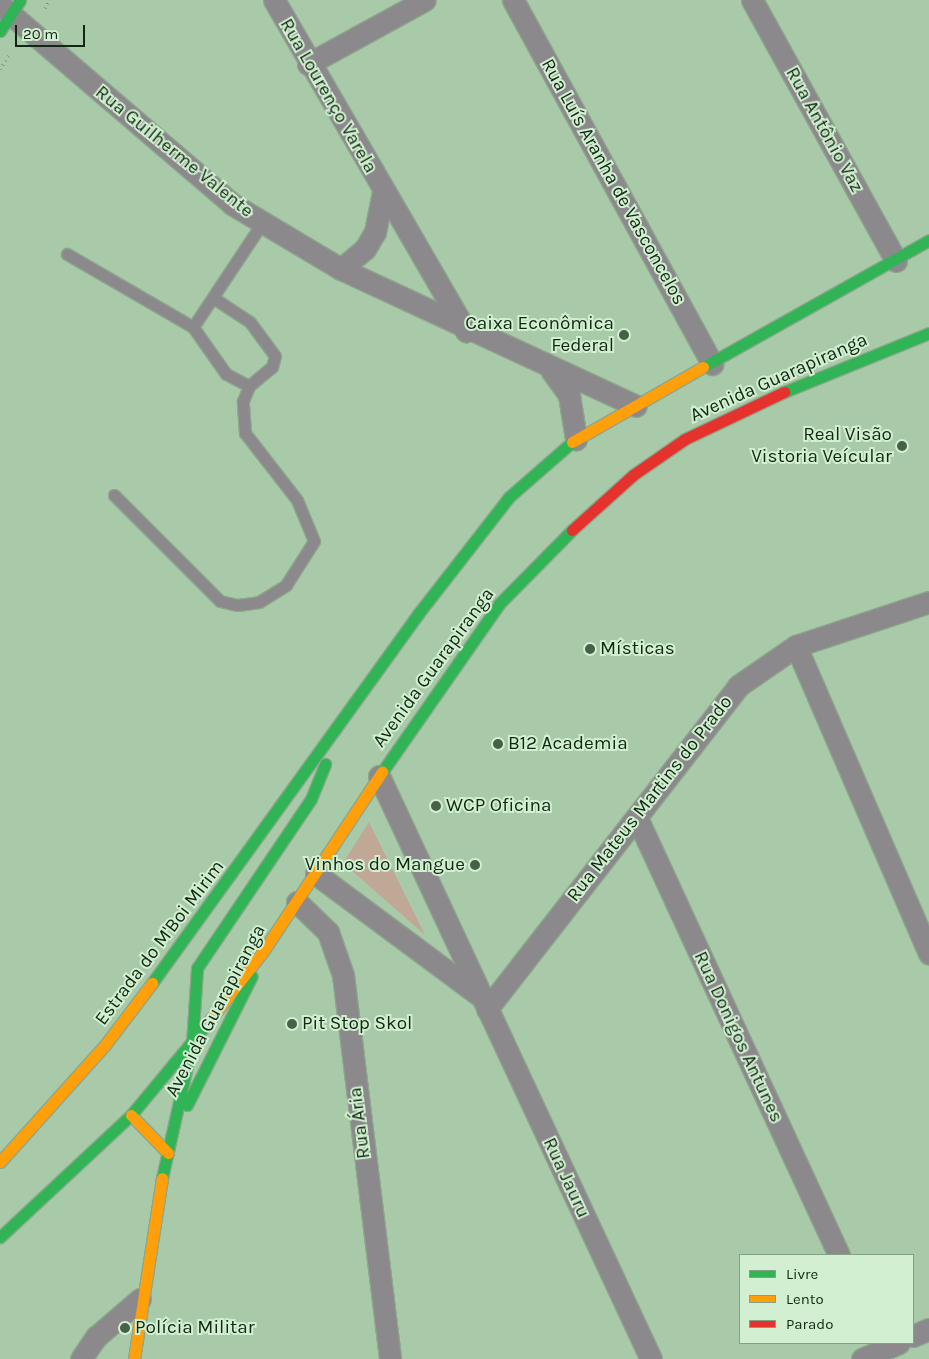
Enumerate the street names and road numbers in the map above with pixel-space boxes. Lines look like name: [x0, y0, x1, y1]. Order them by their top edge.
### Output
street label: Rua Lourenço Varela: [274, 15, 382, 177]
street label: Rua Luís Aranha de Vasconcelos: [536, 55, 690, 309]
street label: Rua Antônio Vaz: [780, 63, 868, 197]
street label: Rua Guilherme Valente: [90, 81, 258, 223]
street label: Avenida Guarapiranga: [687, 329, 871, 427]
street label: Avenida Guarapiranga: [369, 584, 499, 752]
street label: Rua Mateus Martins do Prado: [562, 691, 738, 907]
street label: Estrada do M'Boi Mirim: [91, 856, 229, 1030]
street label: Avenida Guarapiranga: [161, 921, 271, 1101]
street label: Rua Donigos Antunes: [688, 948, 788, 1126]
street label: Rua Ária: [344, 1086, 376, 1160]
street label: Rua Jauru: [537, 1134, 595, 1222]

